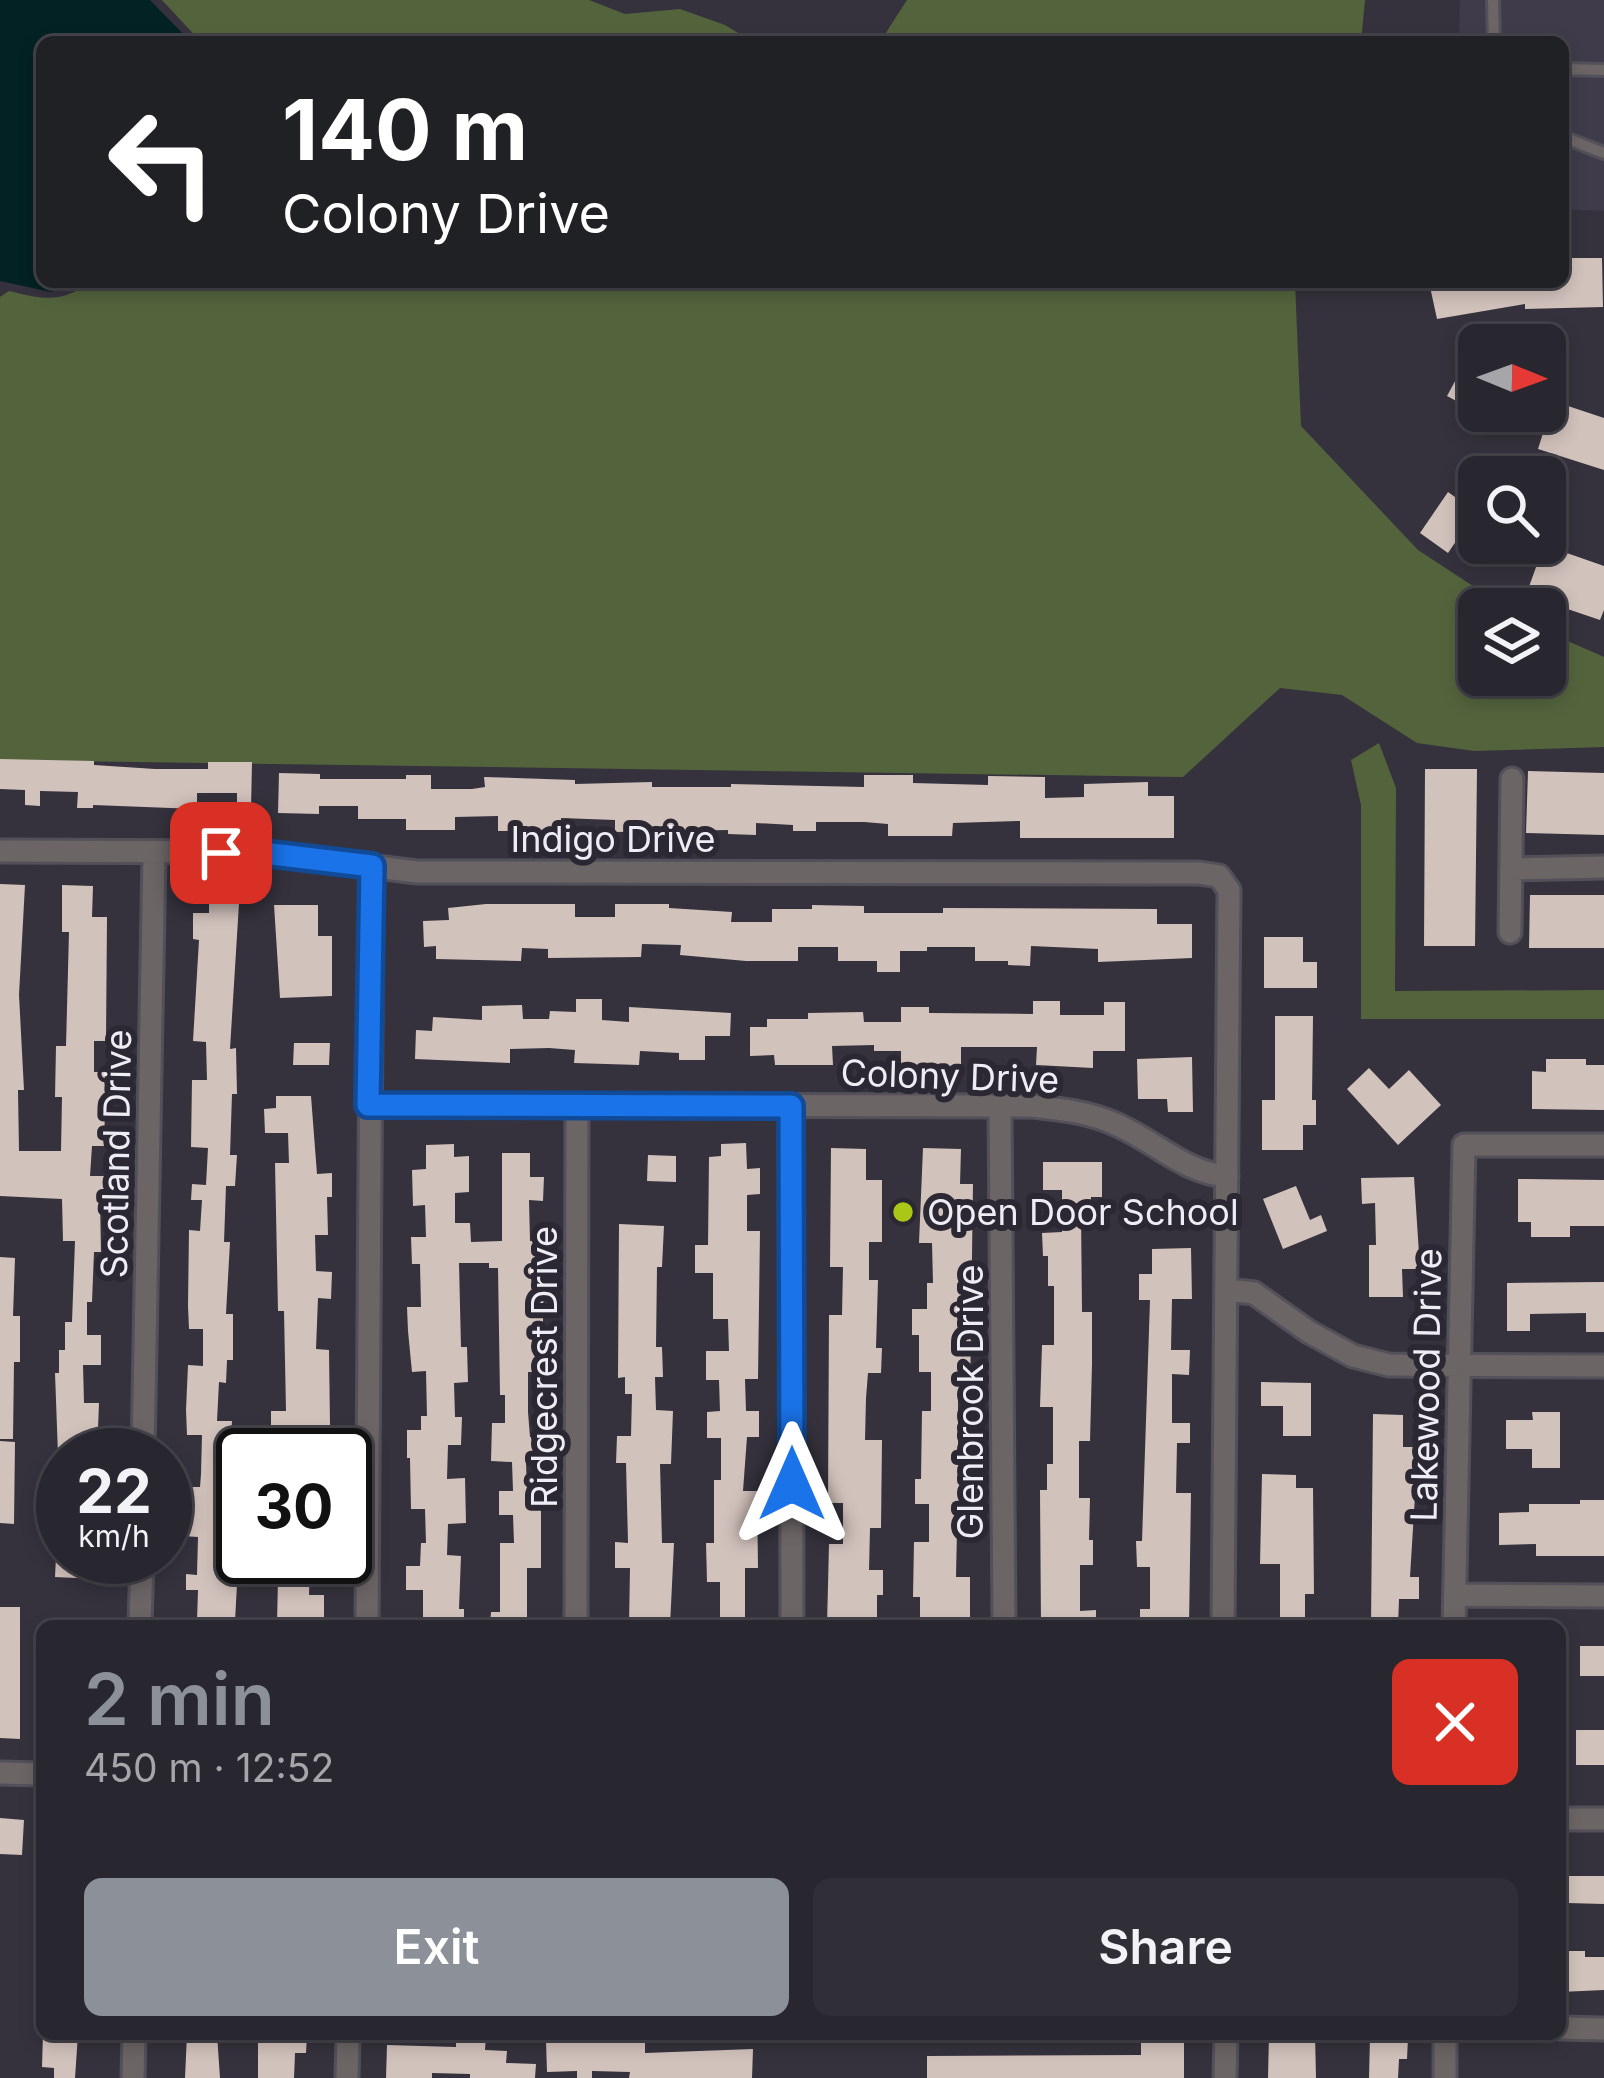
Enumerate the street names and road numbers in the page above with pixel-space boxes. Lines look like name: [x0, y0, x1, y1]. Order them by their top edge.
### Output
street label: Indigo Drive: [511, 817, 715, 861]
street label: Scotland Drive: [92, 1029, 140, 1279]
street label: Colony Drive: [840, 1050, 1060, 1102]
street label: Ridgecrest Drive: [522, 1226, 566, 1508]
street label: Lakewood Drive: [1402, 1248, 1450, 1522]
street label: Glenbrook Drive: [948, 1264, 992, 1540]

